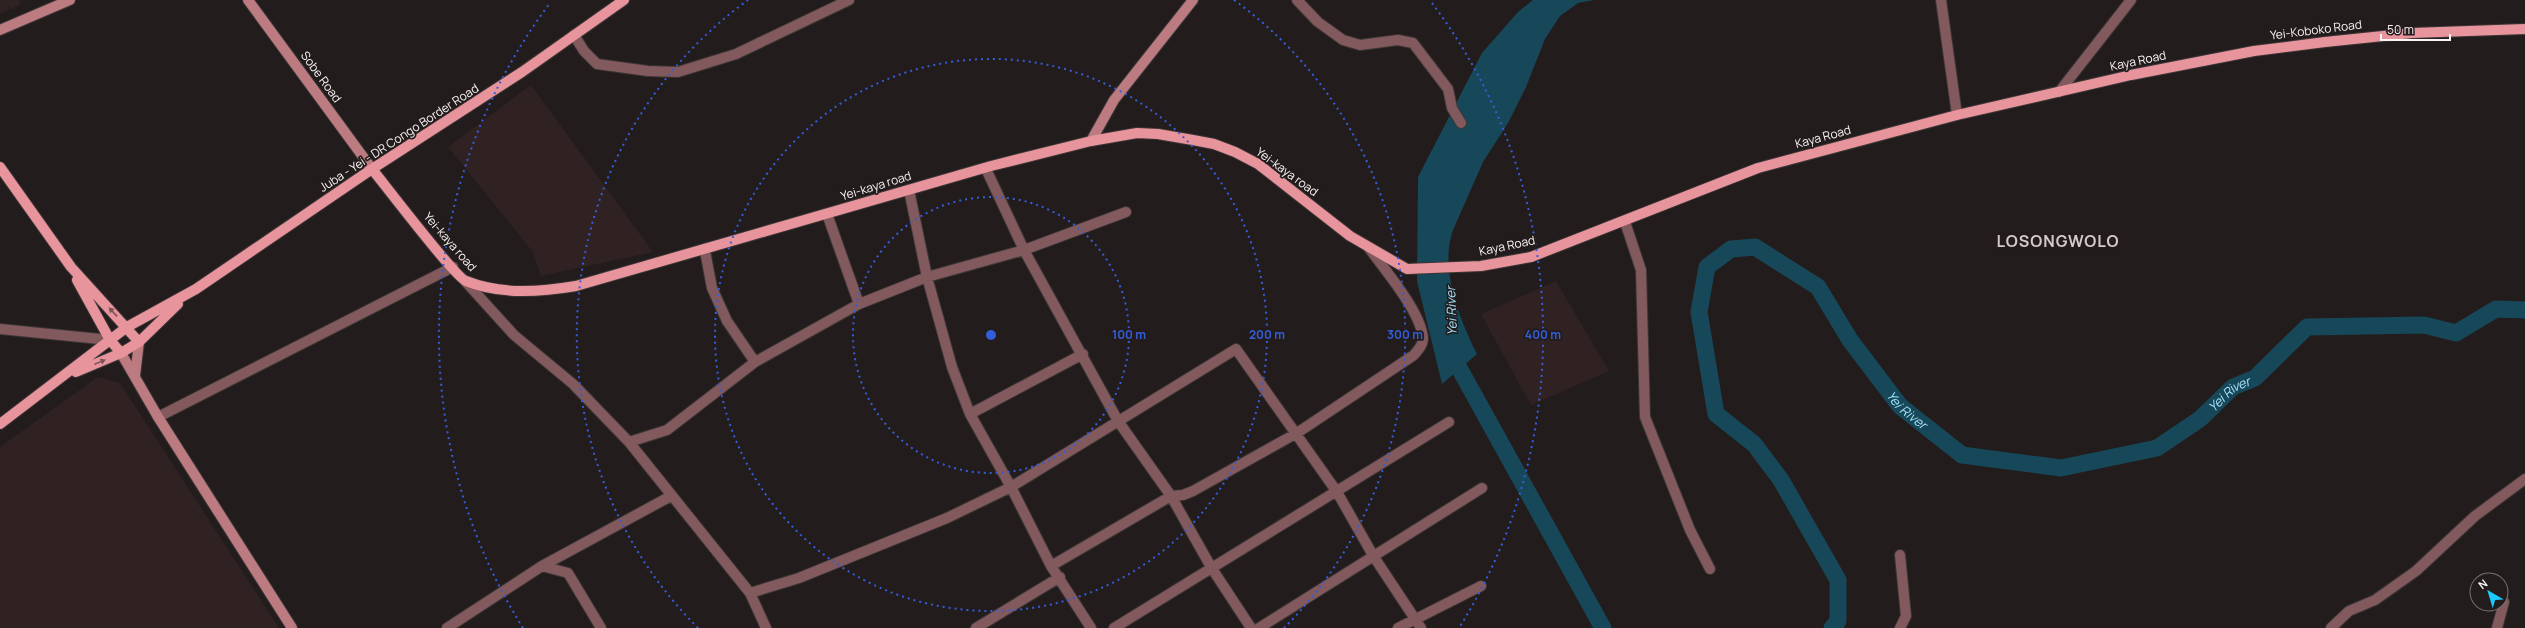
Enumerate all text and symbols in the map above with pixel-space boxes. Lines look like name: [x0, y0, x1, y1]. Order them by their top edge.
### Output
street label: Yei-Koboko Road: [2269, 15, 2363, 44]
scale bar: [2381, 16, 2450, 42]
text: 50 m: [2387, 21, 2414, 38]
street label: Kaya Road: [2108, 46, 2168, 75]
street label: Sobe Road: [297, 48, 346, 106]
street label: Juba - Yei - DR Congo Border Road: [316, 80, 482, 196]
street label: Kaya Road: [1793, 121, 1853, 152]
street label: Yei-kaya road: [1253, 143, 1322, 200]
street label: Yei-kaya road: [838, 167, 913, 204]
street label: Yei-kaya road: [420, 209, 481, 275]
district label: LOSONGWOLO: [1997, 230, 2119, 252]
street label: Kaya Road: [1477, 231, 1537, 260]
water label: Yei River: [1441, 284, 1461, 336]
one-way arrow: [109, 307, 118, 317]
text: 100 m: [1112, 326, 1146, 343]
text: 200 m: [1249, 326, 1285, 343]
text: 300 m: [1387, 326, 1423, 343]
text: 400 m: [1525, 326, 1561, 343]
centre of rings: [984, 328, 998, 342]
one-way arrow: [95, 358, 107, 364]
water label: Yei River: [2204, 371, 2255, 416]
water label: Yei River: [1883, 387, 1933, 435]
north arrow: [2469, 572, 2509, 612]
text: N: [2475, 575, 2490, 592]

